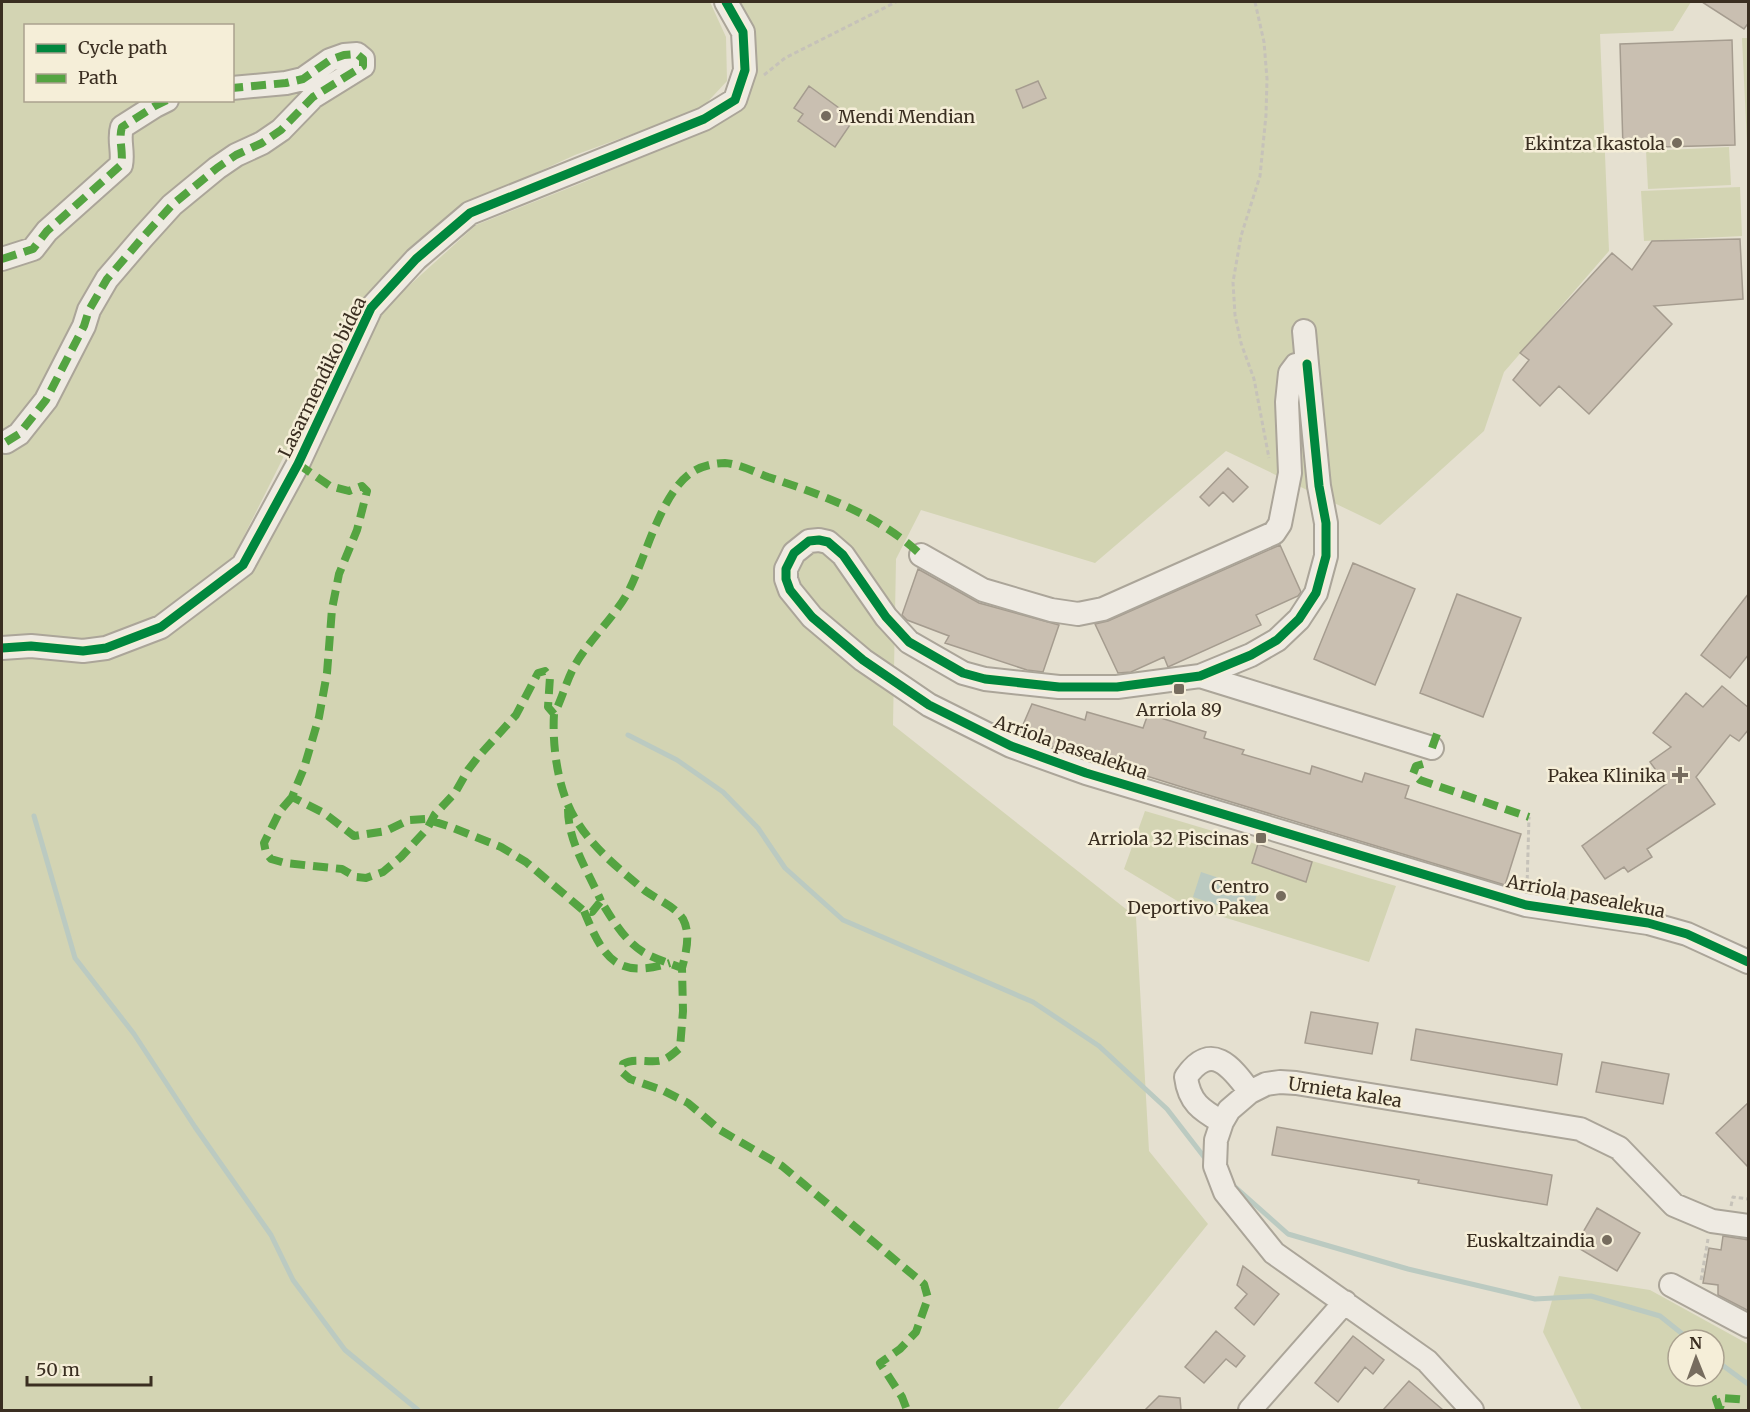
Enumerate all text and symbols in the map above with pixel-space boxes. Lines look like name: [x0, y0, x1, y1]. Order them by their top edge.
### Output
legend: [24, 24, 234, 102]
text: Cycle path: [78, 36, 168, 59]
text: Path: [78, 66, 118, 89]
place label: Mendi Mendian: [838, 105, 975, 128]
marker: Mendi Mendian: [819, 109, 833, 123]
place label: Ekintza Ikastola: [1524, 132, 1665, 155]
marker: Ekintza Ikastola: [1670, 136, 1684, 150]
street label: Lasarmendiko bidea: [273, 292, 371, 461]
marker: Arriola 89: [1172, 682, 1186, 696]
place label: Arriola 89: [1135, 698, 1222, 721]
street label: Arriola pasealekua: [990, 710, 1151, 784]
place label: Pakea Klinika: [1547, 764, 1666, 787]
marker: Pakea Klinika: [1671, 766, 1689, 784]
place label: Arriola 32 Piscinas: [1087, 827, 1249, 850]
marker: Arriola 32 Piscinas: [1254, 831, 1268, 845]
street label: Arriola pasealekua: [1504, 869, 1667, 923]
place label: Centro Deportivo Pakea: [1127, 875, 1269, 919]
marker: Centro Deportivo Pakea: [1274, 889, 1288, 903]
street label: Urnieta kalea: [1286, 1072, 1404, 1112]
place label: Euskaltzaindia: [1466, 1229, 1595, 1252]
marker: Euskaltzaindia: [1600, 1233, 1614, 1247]
north arrow: [1666, 1328, 1726, 1388]
text: N: [1689, 1333, 1703, 1353]
scale bar: [27, 1349, 152, 1387]
text: 50 m: [36, 1358, 80, 1381]

